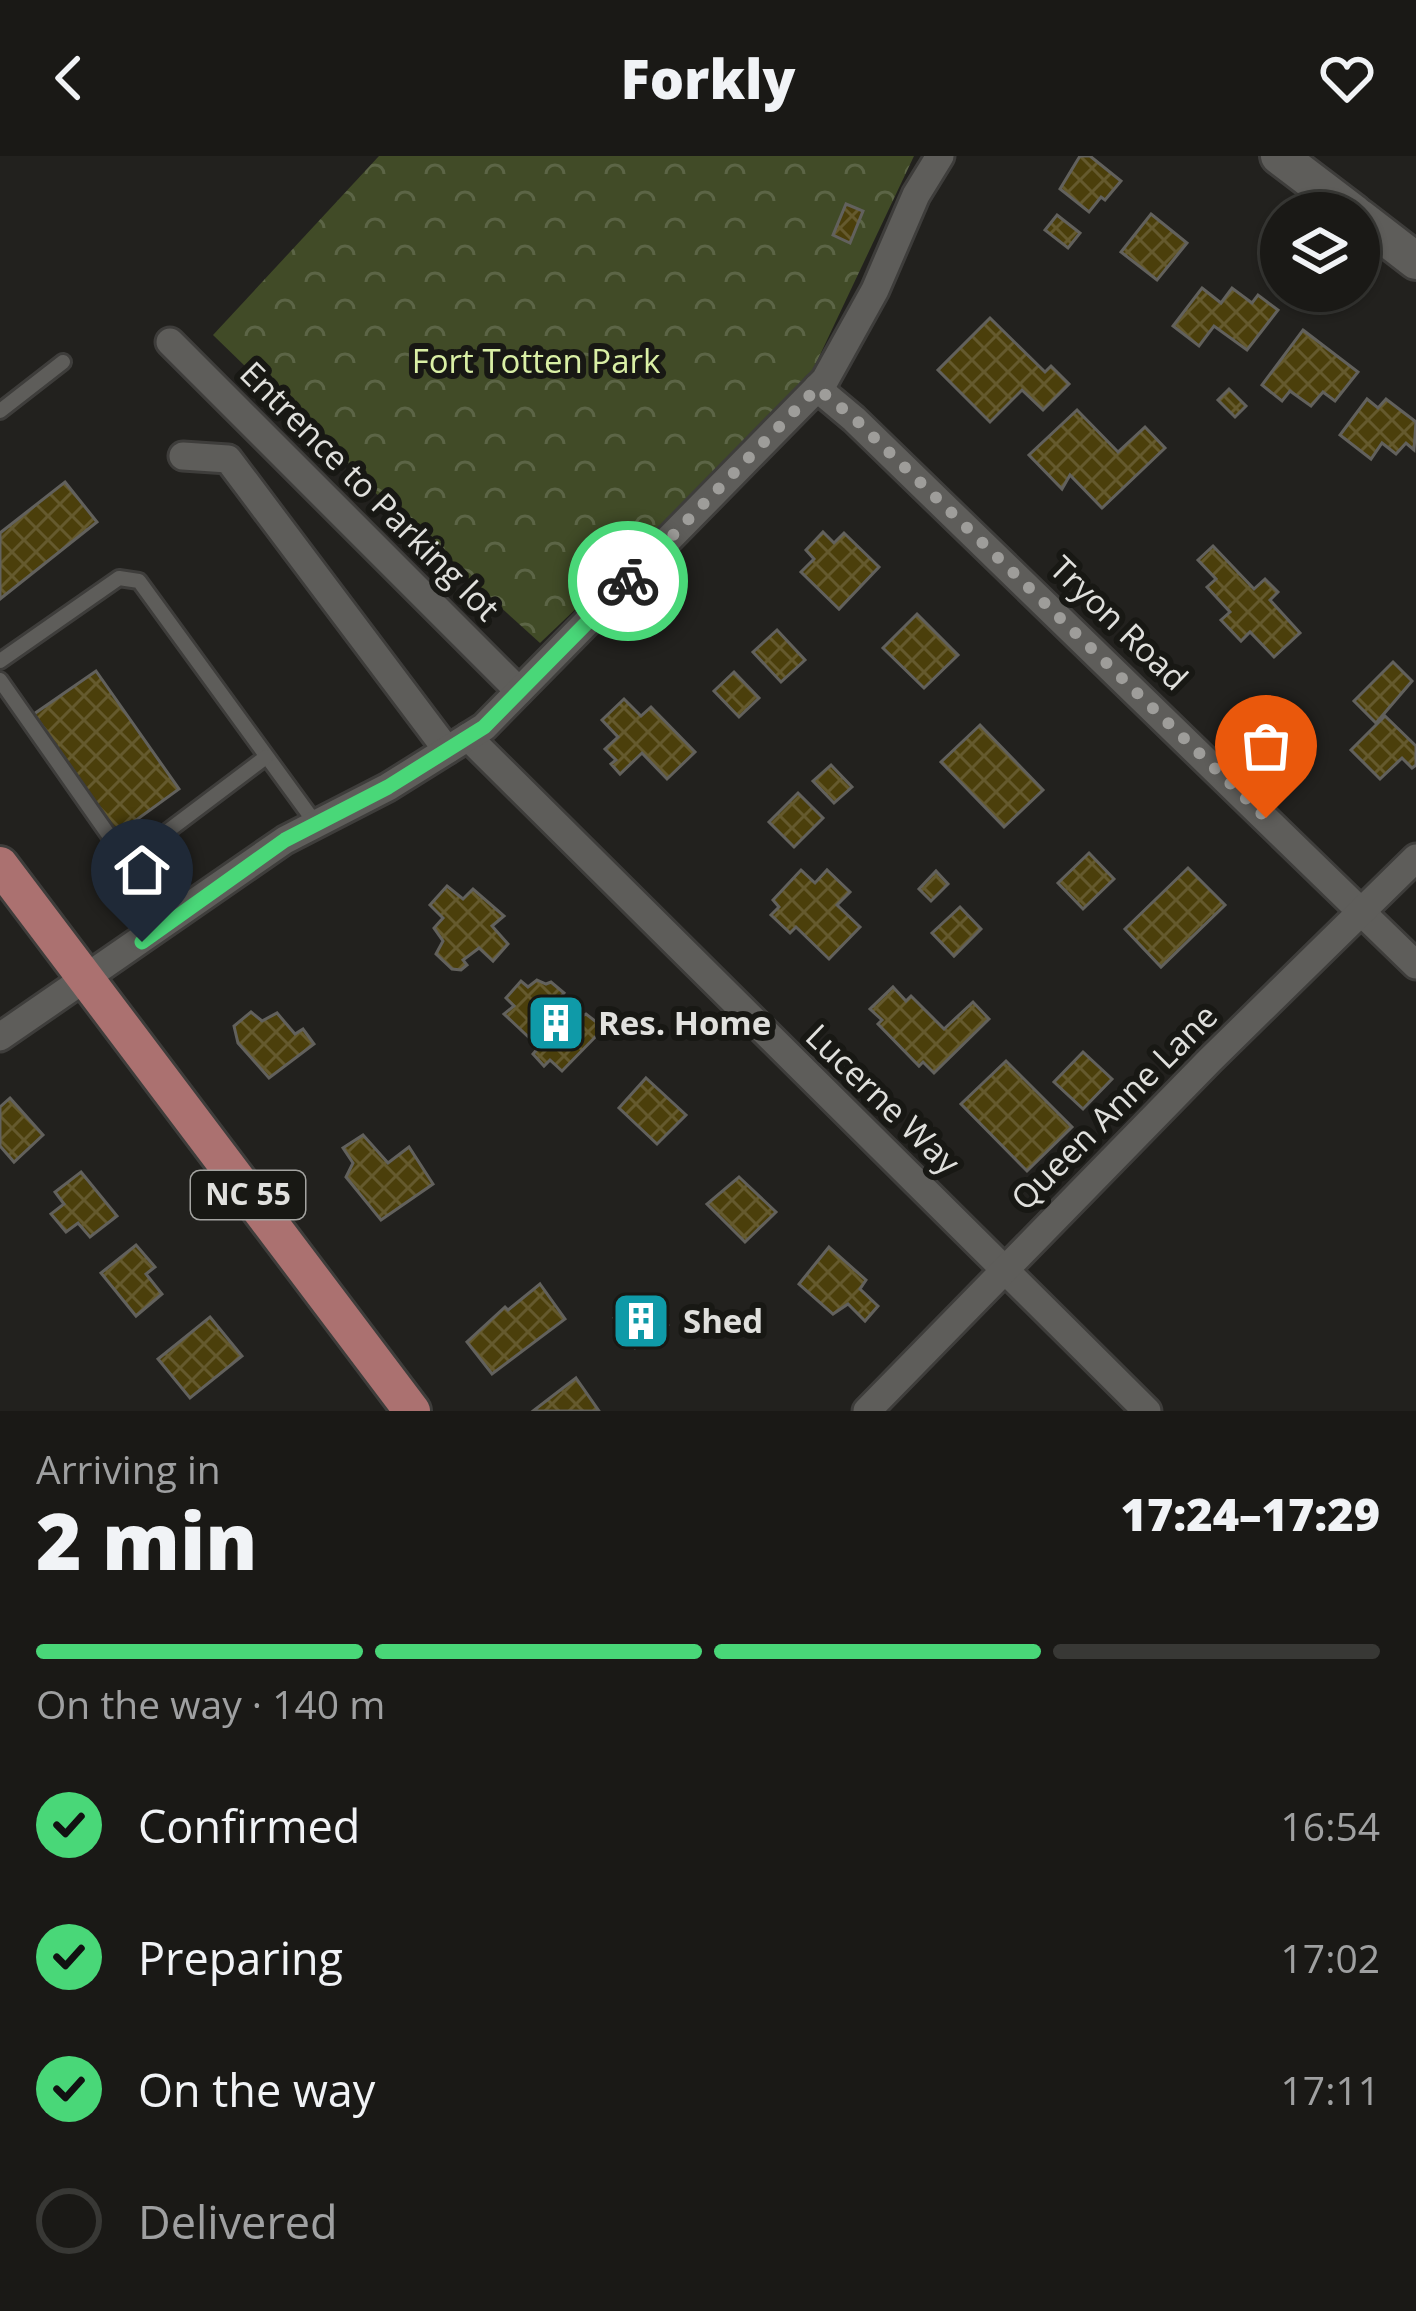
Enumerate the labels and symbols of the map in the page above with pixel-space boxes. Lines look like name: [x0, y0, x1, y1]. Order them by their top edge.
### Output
park label: Fort Totten Park: [412, 338, 661, 383]
street label: Entrence to Parking lot: [231, 351, 510, 630]
courier: [568, 521, 688, 641]
street label: Tryon Road: [1041, 545, 1198, 700]
pin: [1215, 695, 1317, 818]
pin: [91, 819, 193, 942]
building icon: Res. Home: [525, 992, 587, 1054]
street label: Queen Anne Lane: [1001, 994, 1227, 1220]
place label: Res. Home: [598, 1000, 771, 1045]
street label: Lucerne Way: [797, 1014, 971, 1184]
road number: NC 55: [191, 1171, 305, 1219]
building icon: Shed: [610, 1290, 672, 1352]
place label: Shed: [683, 1298, 763, 1343]

